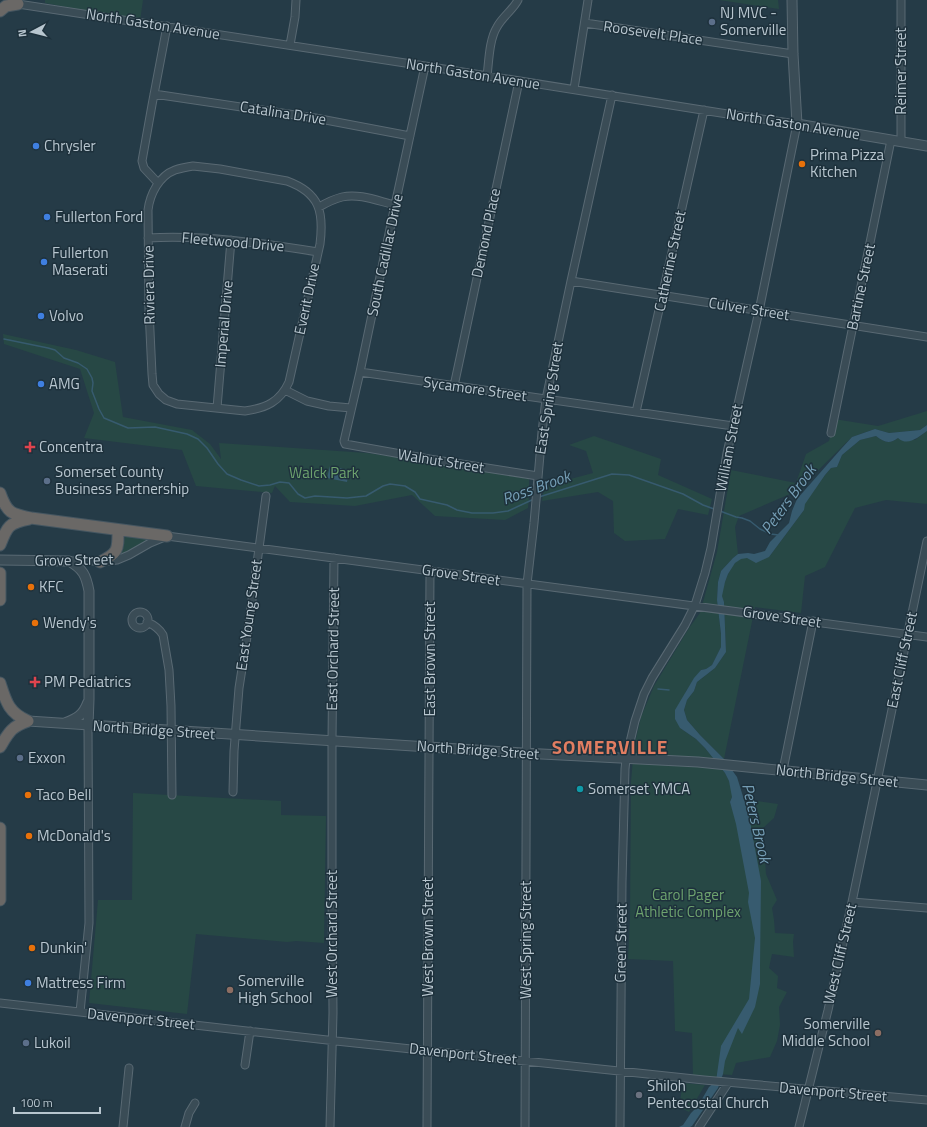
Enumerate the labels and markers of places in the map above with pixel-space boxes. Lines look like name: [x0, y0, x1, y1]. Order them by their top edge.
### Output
place label: NJ MVC - Somerville: [720, 1, 786, 41]
marker: NJ MVC - Somerville: [707, 17, 717, 27]
place label: Chrysler: [44, 134, 96, 157]
marker: Chrysler: [31, 141, 41, 151]
place label: Prima Pizza Kitchen: [810, 143, 885, 183]
marker: Prima Pizza Kitchen: [797, 159, 807, 169]
place label: Fullerton Ford: [55, 205, 143, 228]
marker: Fullerton Ford: [42, 212, 52, 222]
place label: Fullerton Maserati: [52, 241, 109, 281]
marker: Fullerton Maserati: [39, 257, 49, 267]
place label: Volvo: [49, 304, 84, 327]
marker: Volvo: [36, 311, 46, 321]
place label: AMG: [49, 372, 80, 395]
marker: AMG: [36, 379, 46, 389]
place label: Concentra: [39, 435, 103, 458]
marker: Concentra: [24, 441, 36, 453]
place label: Somerset County Business Partnership: [55, 460, 189, 500]
marker: Somerset County Business Partnership: [42, 476, 52, 486]
place label: KFC: [39, 575, 63, 598]
marker: KFC: [26, 582, 36, 592]
place label: Wendy's: [43, 611, 97, 634]
marker: Wendy's: [30, 618, 40, 628]
place label: PM Pediatrics: [44, 670, 131, 693]
marker: PM Pediatrics: [29, 676, 41, 688]
place label: Exxon: [28, 746, 66, 769]
marker: Exxon: [15, 753, 25, 763]
place label: Somerset YMCA: [588, 777, 690, 800]
place label: Taco Bell: [36, 783, 92, 806]
marker: Somerset YMCA: [575, 784, 585, 794]
marker: Taco Bell: [23, 790, 33, 800]
place label: McDonald's: [37, 824, 111, 847]
marker: McDonald's: [24, 831, 34, 841]
place label: Dunkin': [40, 936, 87, 959]
marker: Dunkin': [27, 943, 37, 953]
place label: Somerville High School: [238, 969, 313, 1009]
place label: Mattress Firm: [36, 971, 125, 994]
marker: Mattress Firm: [23, 978, 33, 988]
marker: Somerville High School: [225, 985, 235, 995]
place label: Somerville Middle School: [782, 1012, 870, 1052]
marker: Somerville Middle School: [873, 1028, 883, 1038]
place label: Lukoil: [34, 1031, 71, 1054]
marker: Lukoil: [21, 1038, 31, 1048]
place label: Shiloh Pentecostal Church: [647, 1074, 769, 1114]
marker: Shiloh Pentecostal Church: [634, 1090, 644, 1100]

